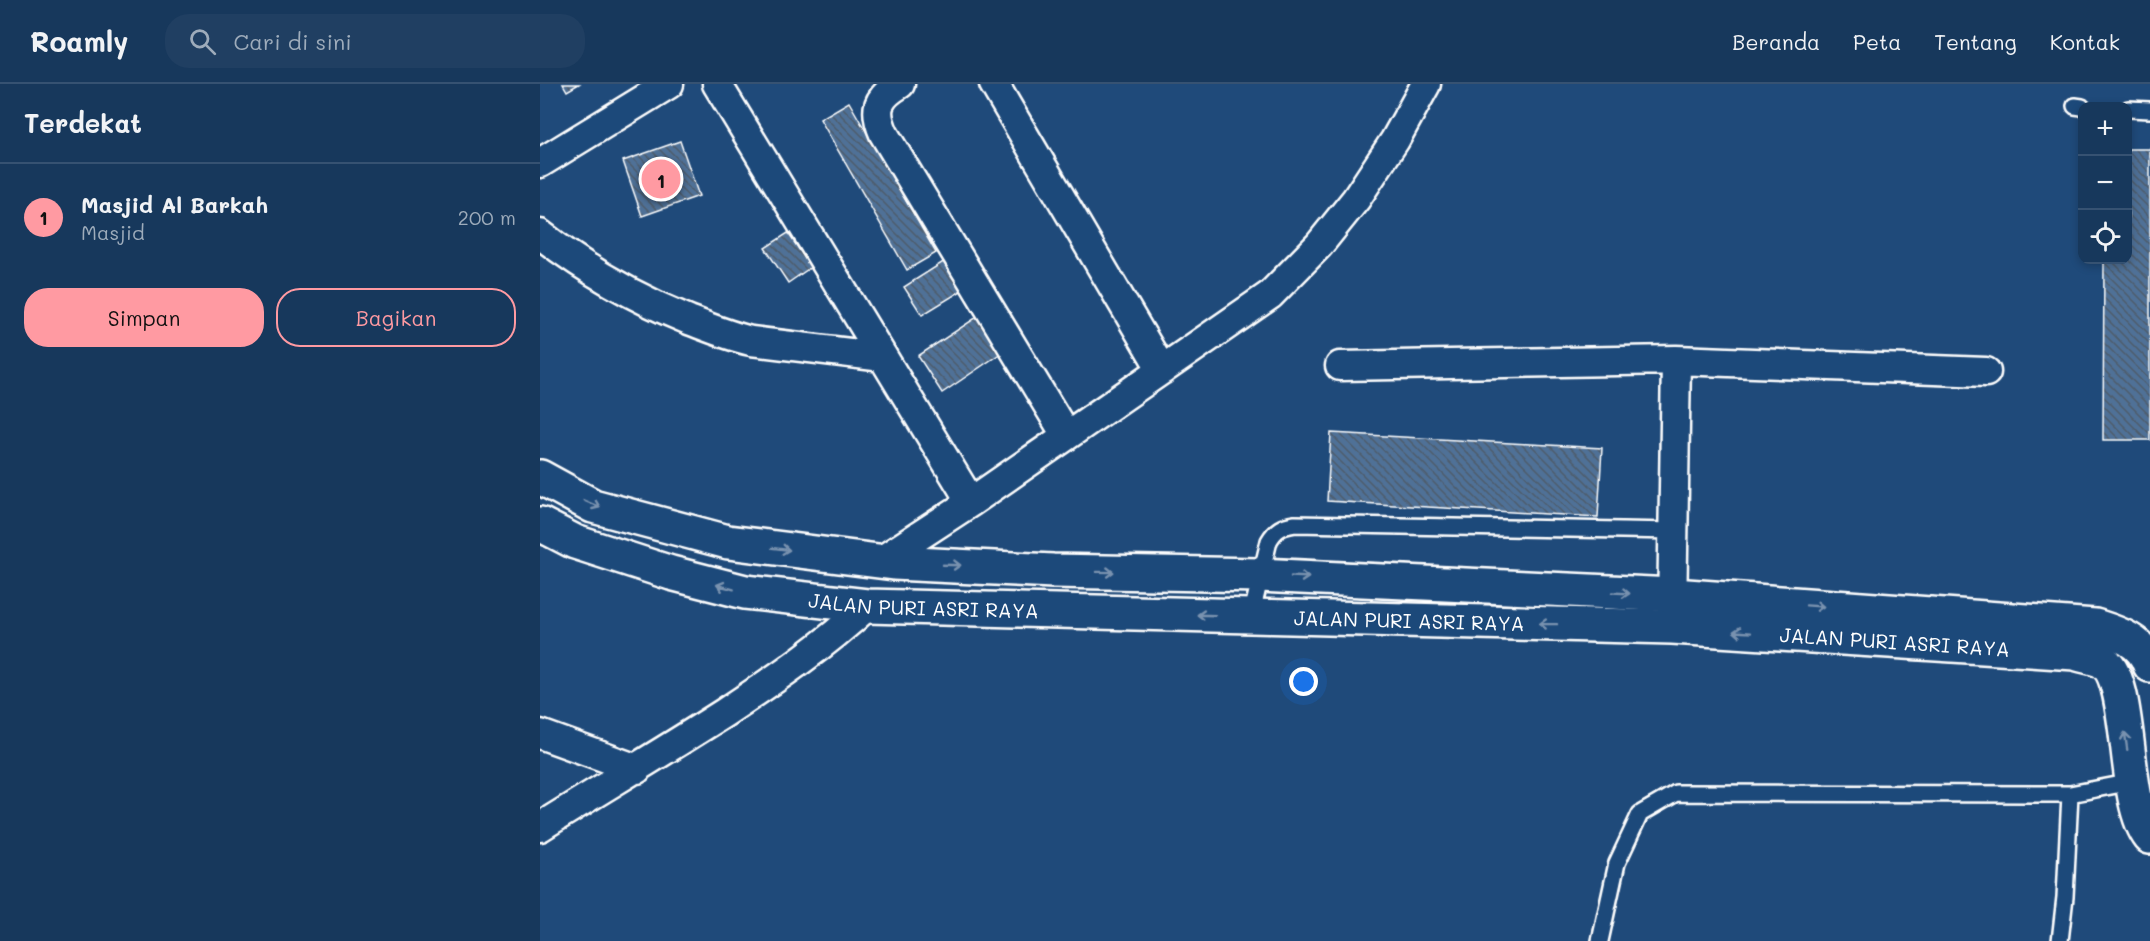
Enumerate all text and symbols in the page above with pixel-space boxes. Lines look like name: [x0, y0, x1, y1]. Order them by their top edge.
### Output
search box: [165, 14, 585, 68]
text: Roamly: [30, 23, 129, 59]
icon: search: [186, 25, 219, 58]
text: Cari di sini: [234, 27, 352, 56]
text: Beranda: [1732, 28, 1820, 55]
text: Peta: [1853, 28, 1901, 55]
text: Tentang: [1934, 28, 2017, 55]
text: Kontak: [2050, 28, 2120, 55]
map controls: [2078, 102, 2132, 264]
button: +: [2078, 102, 2132, 156]
text: Terdekat: [24, 106, 142, 140]
pin: 1: [642, 156, 680, 202]
button: −: [2078, 156, 2132, 210]
text: Masjid Al Barkah: [81, 190, 268, 219]
text: 1: [39, 204, 48, 230]
text: 200 m: [458, 204, 516, 230]
button: locate: [2078, 210, 2132, 264]
text: Masjid: [81, 219, 145, 245]
button: Simpan: [24, 288, 264, 347]
button: Bagikan: [276, 288, 516, 347]
one-way arrow: [582, 499, 600, 510]
one-way arrow: [770, 543, 790, 554]
one-way arrow: [942, 560, 962, 571]
one-way arrow: [1095, 566, 1115, 578]
one-way arrow: [1290, 571, 1310, 582]
one-way arrow: [716, 581, 735, 592]
street label: JALAN PURI ASRI RAYA: [807, 586, 1039, 623]
one-way arrow: [1610, 587, 1630, 598]
one-way arrow: [1805, 601, 1825, 612]
street label: JALAN PURI ASRI RAYA: [1294, 604, 1525, 636]
one-way arrow: [1196, 609, 1216, 621]
one-way arrow: [1538, 618, 1558, 629]
street label: JALAN PURI ASRI RAYA: [1779, 621, 2011, 662]
one-way arrow: [1733, 626, 1753, 637]
your location: [1289, 667, 1318, 696]
one-way arrow: [2121, 732, 2132, 751]

